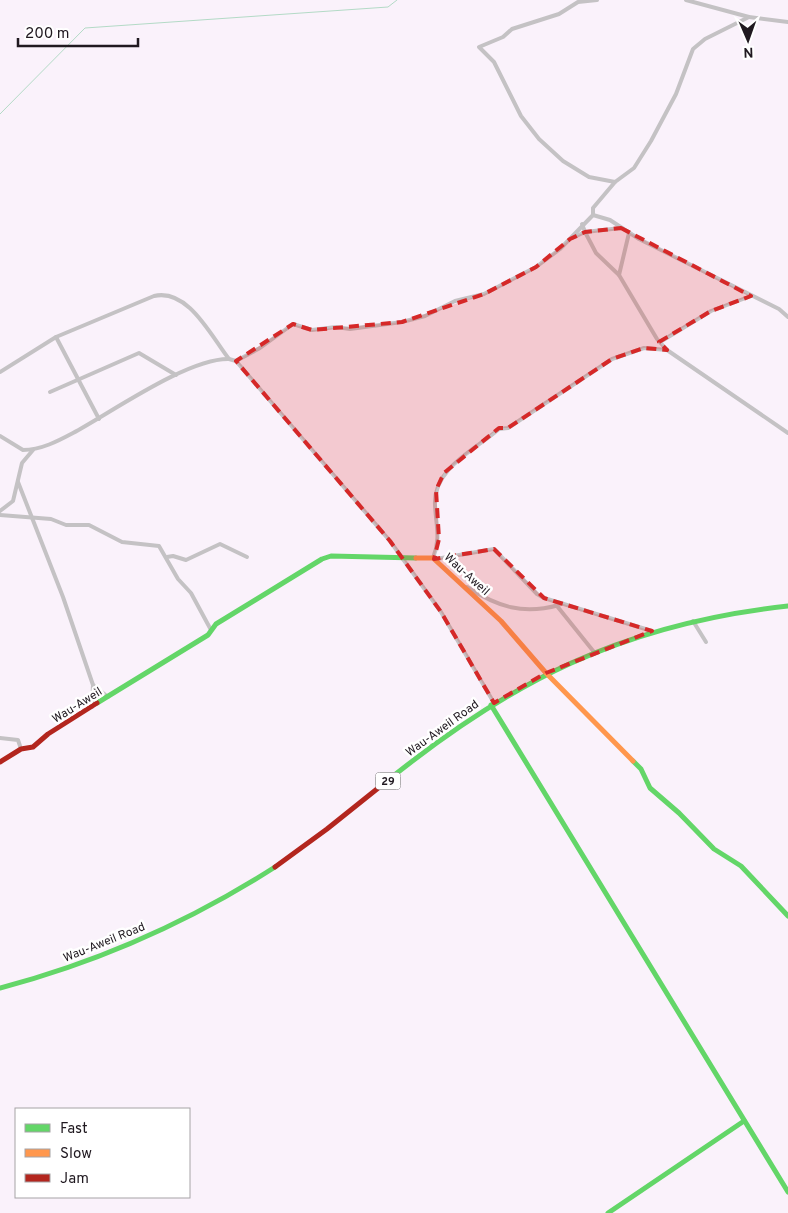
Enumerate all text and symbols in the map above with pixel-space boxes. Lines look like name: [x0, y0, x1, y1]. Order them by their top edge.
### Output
scale bar: [18, 15, 138, 47]
north arrow: [723, 15, 773, 65]
text: 200 m: [25, 25, 70, 44]
text: N: [743, 43, 754, 60]
street label: Wau-Aweil: [440, 550, 493, 600]
street label: Wau-Aweil: [49, 684, 106, 728]
street label: Wau-Aweil Road: [403, 697, 482, 761]
road number: 29: [376, 772, 400, 789]
street label: Wau-Aweil Road: [61, 919, 148, 967]
legend: [15, 1108, 190, 1198]
text: Fast: [60, 1120, 88, 1139]
text: Slow: [60, 1145, 92, 1164]
text: Jam: [60, 1170, 89, 1189]

